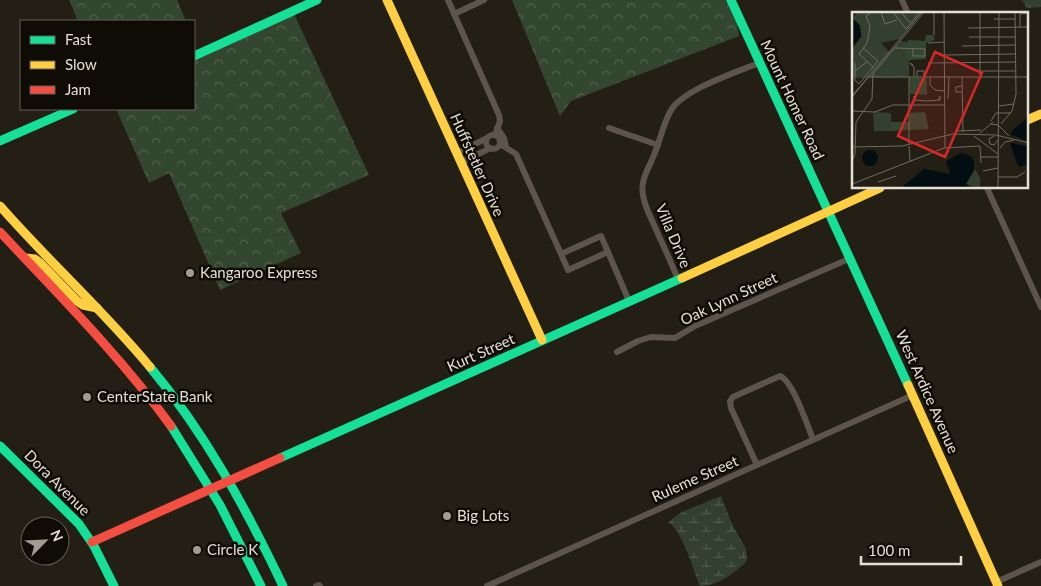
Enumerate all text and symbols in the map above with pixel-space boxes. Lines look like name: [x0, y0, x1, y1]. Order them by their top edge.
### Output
inset map: [852, 12, 1028, 189]
legend: [20, 20, 195, 110]
text: Fast: [65, 30, 92, 48]
street label: Mount Homer Road: [757, 37, 829, 162]
text: Slow: [65, 55, 97, 73]
text: Jam: [65, 80, 91, 98]
street label: Huffstetler Drive: [447, 110, 509, 219]
street label: Villa Drive: [652, 201, 695, 270]
place label: Kangaroo Express: [200, 263, 318, 281]
marker: Kangaroo Express: [184, 267, 196, 279]
street label: Oak Lynn Street: [677, 268, 780, 328]
street label: West Ardice Avenue: [893, 327, 963, 456]
street label: Kurt Street: [444, 329, 518, 375]
place label: CenterState Bank: [97, 387, 213, 405]
marker: CenterState Bank: [81, 391, 93, 403]
street label: Dora Avenue: [21, 446, 94, 519]
street label: Ruleme Street: [649, 451, 741, 505]
place label: Big Lots: [457, 506, 509, 524]
marker: Big Lots: [441, 510, 453, 522]
north arrow: [20, 516, 70, 566]
text: N: [47, 527, 67, 544]
scale bar: [861, 534, 961, 566]
place label: Circle K: [207, 540, 258, 558]
text: 100 m: [868, 541, 910, 559]
marker: Circle K: [191, 544, 203, 556]

